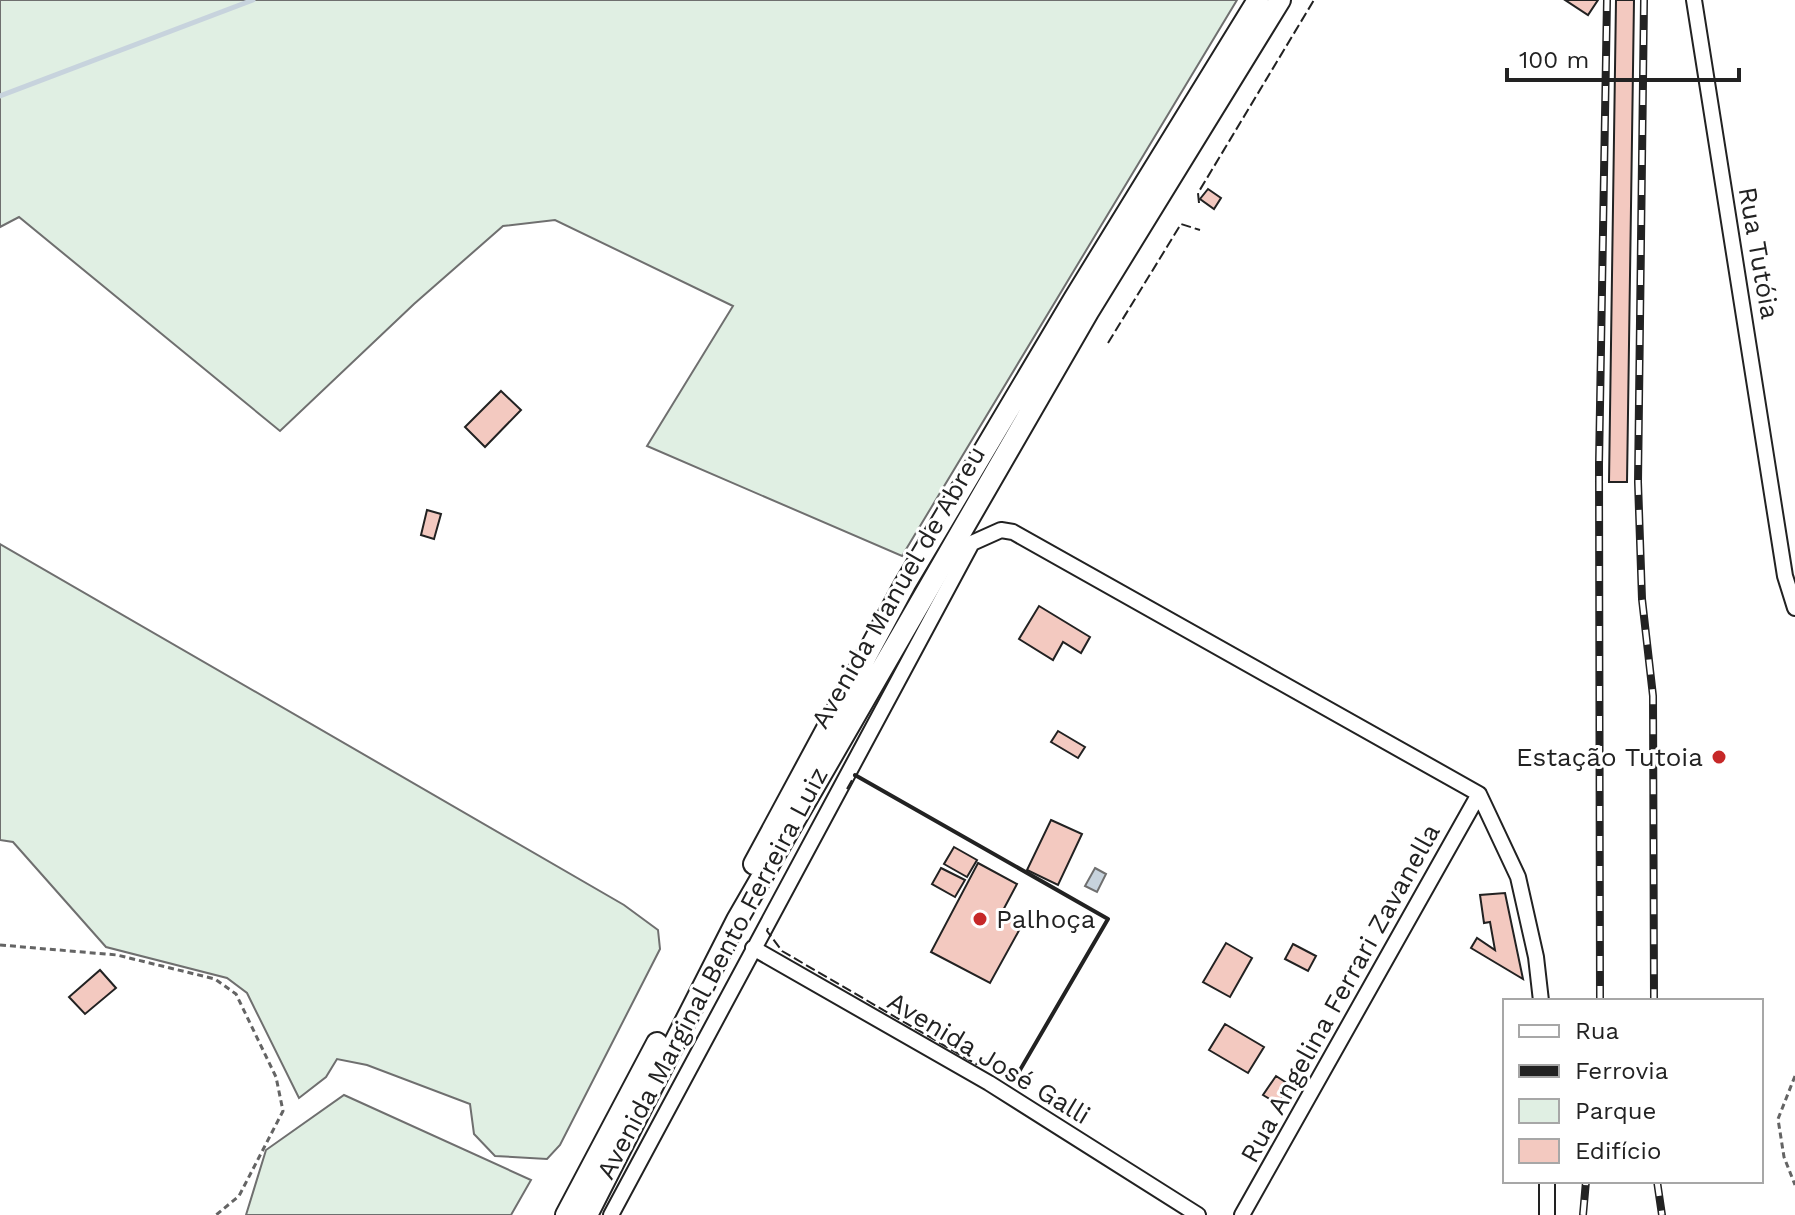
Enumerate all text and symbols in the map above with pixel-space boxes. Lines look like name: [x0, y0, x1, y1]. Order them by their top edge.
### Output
scale bar: [1507, 32, 1739, 82]
text: 100 m: [1519, 46, 1589, 74]
street label: Rua Tutóia: [1733, 185, 1785, 322]
street label: Avenida Manuel de Abreu: [805, 441, 991, 733]
place label: Estação Tutoia: [1516, 742, 1703, 772]
marker: Estação Tutoia: [1710, 748, 1728, 766]
street label: Avenida Marginal Bento Ferreira Luiz: [590, 762, 834, 1184]
street label: Rua Angelina Ferrari Zavanella: [1234, 818, 1446, 1168]
place label: Palhoça: [996, 904, 1096, 934]
marker: Palhoça: [971, 910, 989, 928]
street label: Avenida José Galli: [882, 986, 1096, 1130]
legend: [1503, 999, 1763, 1183]
text: Rua: [1575, 1017, 1619, 1045]
text: Ferrovia: [1575, 1057, 1668, 1085]
text: Parque: [1575, 1097, 1656, 1125]
text: Edifício: [1575, 1137, 1661, 1165]

